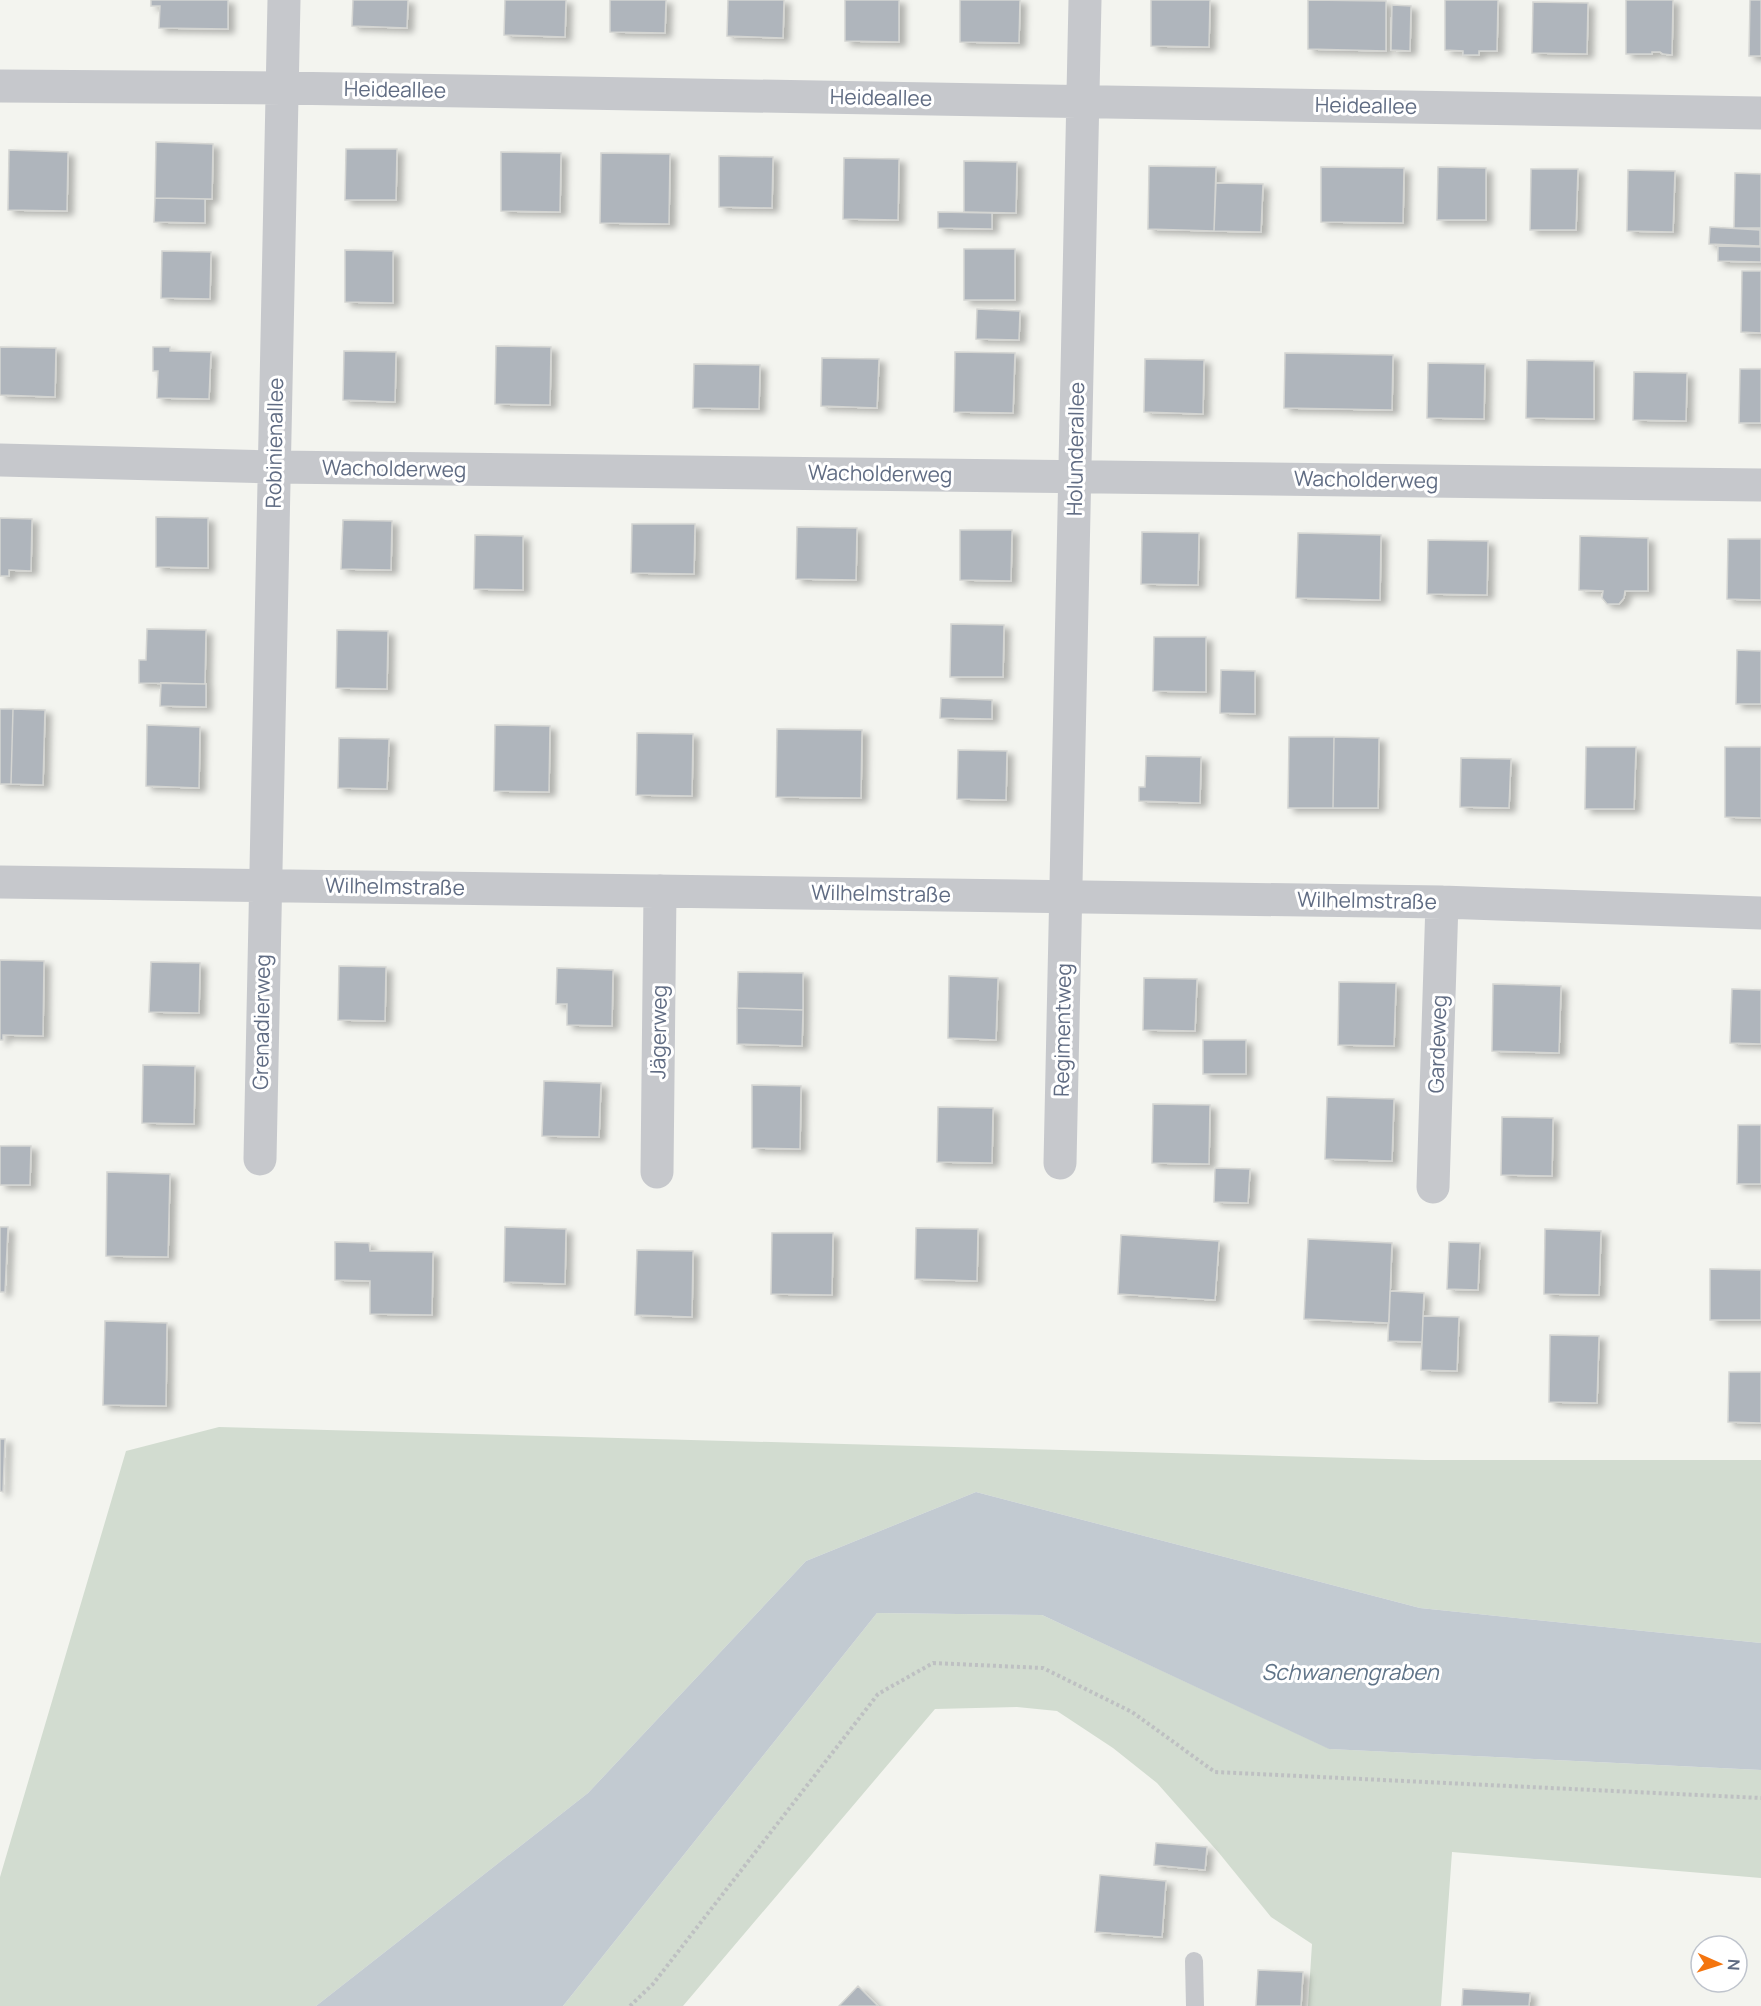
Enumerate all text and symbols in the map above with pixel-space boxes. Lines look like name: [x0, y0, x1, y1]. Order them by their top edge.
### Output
street label: Heideallee: [344, 74, 446, 104]
street label: Heideallee: [830, 82, 932, 112]
street label: Heideallee: [1315, 90, 1417, 120]
street label: Robinienallee: [259, 377, 289, 509]
street label: Holunderallee: [1060, 382, 1090, 516]
street label: Wacholderweg: [322, 453, 466, 483]
street label: Wacholderweg: [808, 458, 952, 488]
street label: Wacholderweg: [1294, 464, 1438, 494]
street label: Wilhelmstraße: [325, 871, 465, 901]
street label: Wilhelmstraße: [811, 878, 951, 908]
street label: Wilhelmstraße: [1297, 885, 1437, 915]
street label: Grenadierweg: [246, 954, 276, 1090]
street label: Regimentweg: [1047, 963, 1077, 1097]
street label: Jägerweg: [643, 985, 673, 1079]
street label: Gardeweg: [1421, 994, 1453, 1094]
water label: Schwanengraben: [1261, 1657, 1440, 1687]
north arrow: [1689, 1934, 1749, 1994]
text: N: [1723, 1958, 1745, 1971]

